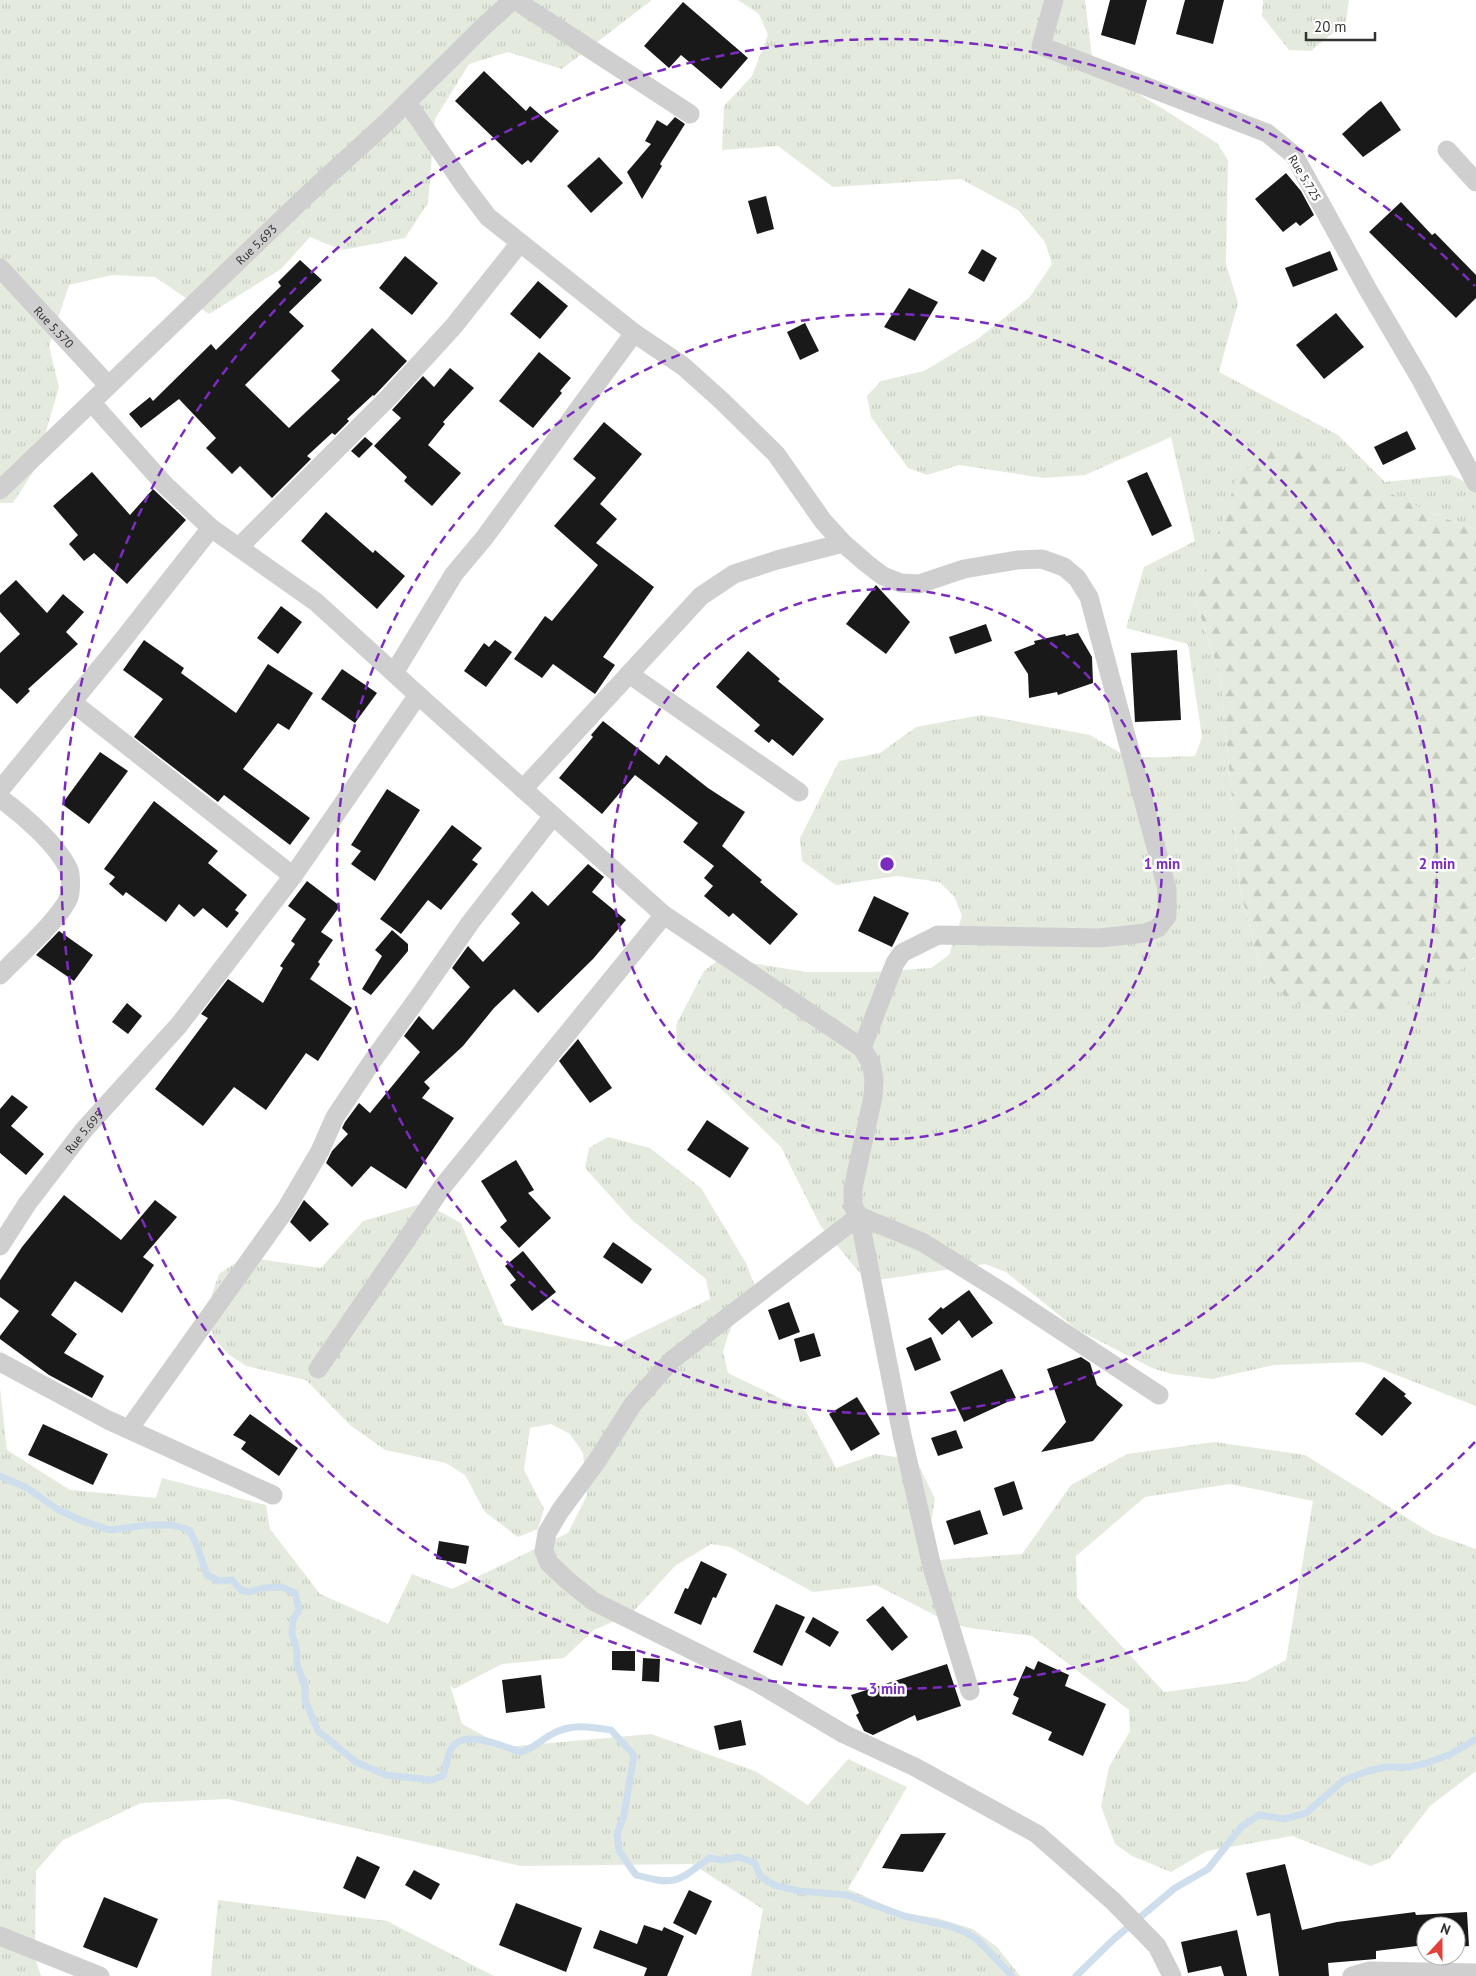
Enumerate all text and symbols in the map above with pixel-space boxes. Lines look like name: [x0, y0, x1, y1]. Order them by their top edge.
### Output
scale bar: [1306, 10, 1375, 42]
text: 20 m: [1314, 17, 1347, 36]
street label: Rue 5.725: [1285, 152, 1325, 204]
street label: Rue 5.693: [232, 221, 280, 267]
street label: Rue 5.570: [31, 303, 78, 351]
text: 1 min: [1144, 854, 1180, 873]
text: 2 min: [1419, 854, 1455, 873]
centre of rings: [878, 855, 896, 873]
street label: Rue 5.695: [61, 1107, 106, 1156]
text: 3 min: [869, 1679, 905, 1698]
north arrow: [1416, 1916, 1466, 1966]
text: N: [1438, 1919, 1453, 1939]

